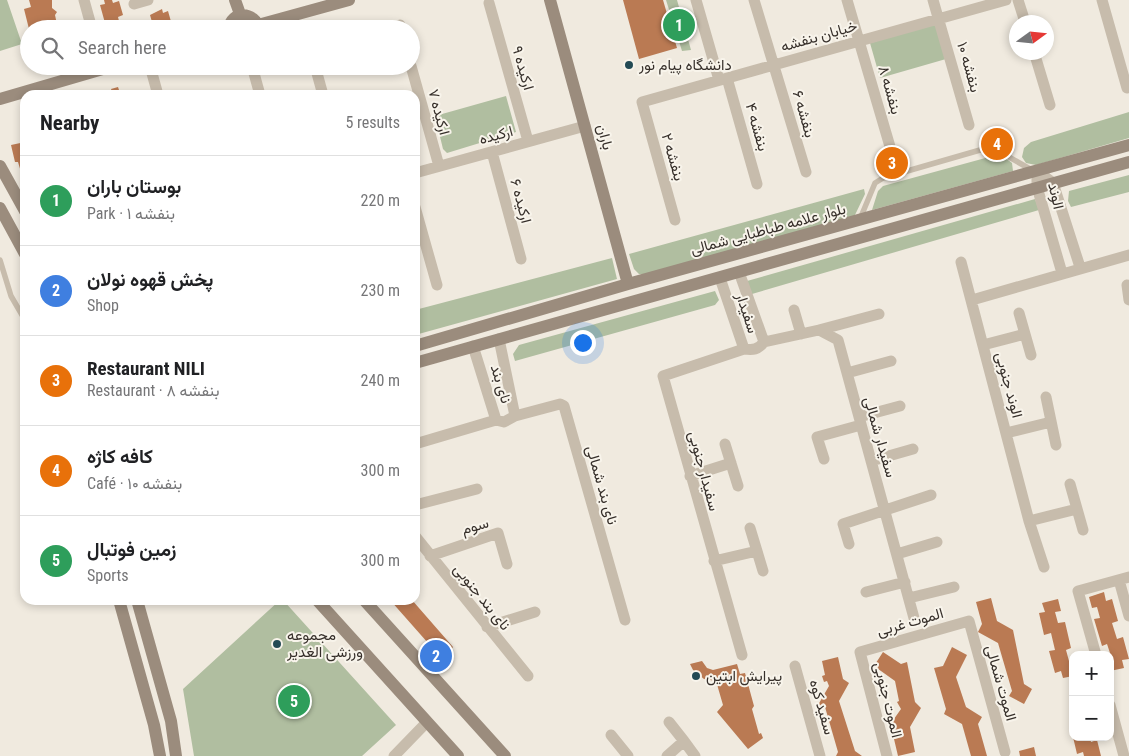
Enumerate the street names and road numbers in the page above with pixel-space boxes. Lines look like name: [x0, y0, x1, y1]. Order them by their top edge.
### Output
street label: خیابان بنفشه: [779, 16, 859, 56]
street label: بنفشه ۱۰: [953, 40, 985, 94]
street label: ارکیده ۹: [508, 44, 538, 92]
street label: بنفشه ۸: [875, 64, 905, 116]
street label: ارکیده ۷: [424, 87, 454, 137]
street label: بنفشه ۶: [789, 88, 819, 140]
street label: بنفشه ۴: [742, 101, 772, 153]
street label: ارکیده: [477, 122, 515, 148]
street label: باران: [593, 122, 617, 152]
street label: بنفشه ۲: [658, 131, 688, 183]
street label: ارکیده ۶: [506, 177, 536, 225]
street label: الوند: [1044, 181, 1068, 211]
street label: بلوار علامه طباطبایی شمالی: [688, 200, 848, 259]
street label: سفیدار: [732, 290, 762, 336]
street label: الوند جنوبی: [991, 350, 1026, 420]
street label: نای بند: [486, 362, 515, 406]
street label: سفیدار شمالی: [859, 395, 900, 480]
street label: سفیدار جنوبی: [684, 429, 723, 513]
street label: نای بند شمالی: [581, 443, 622, 527]
street label: سوم: [459, 514, 491, 539]
street label: نای بند جنوبی: [449, 560, 514, 635]
street label: الموت غربی: [875, 604, 946, 641]
street label: الموت شمالی: [981, 643, 1020, 723]
street label: الموت جنوبی: [869, 660, 906, 740]
street label: سفید کوه: [806, 677, 838, 737]

